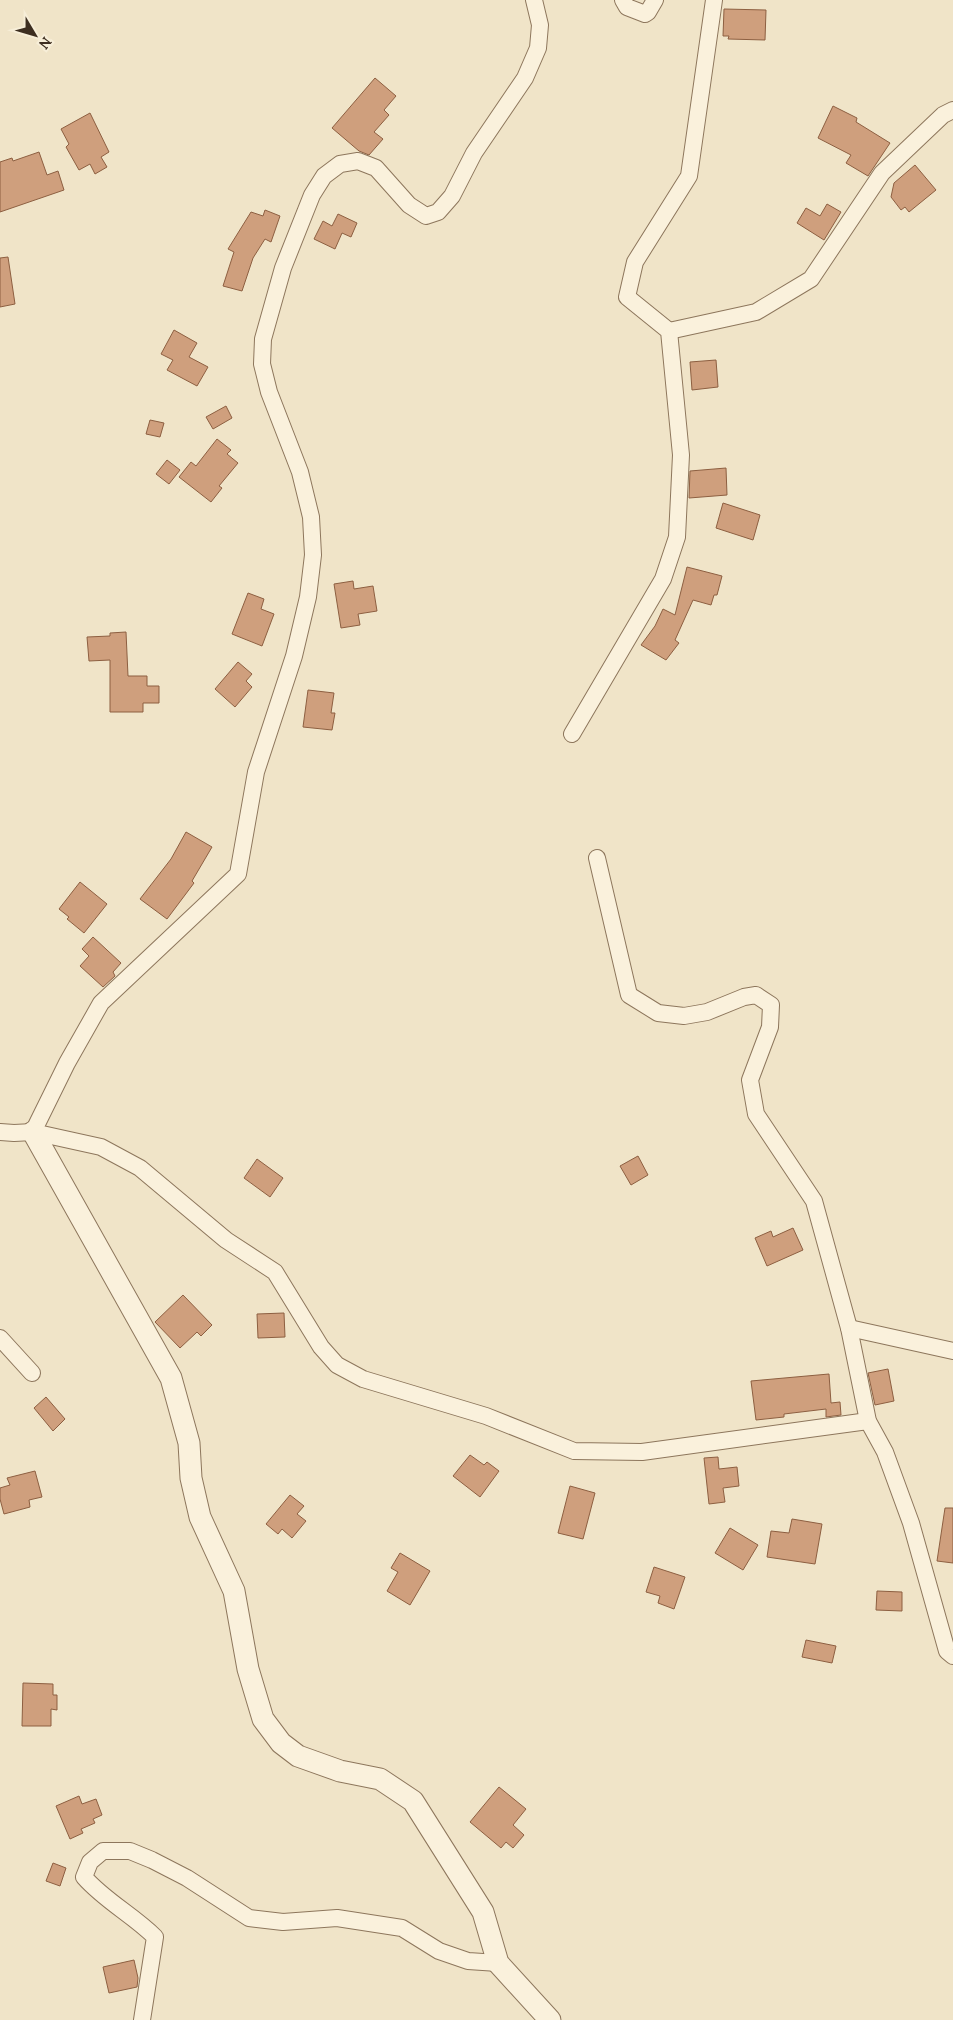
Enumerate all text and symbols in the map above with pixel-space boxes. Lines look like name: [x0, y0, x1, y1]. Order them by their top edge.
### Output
north arrow: [10, 10, 60, 60]
text: N: [35, 33, 56, 53]

